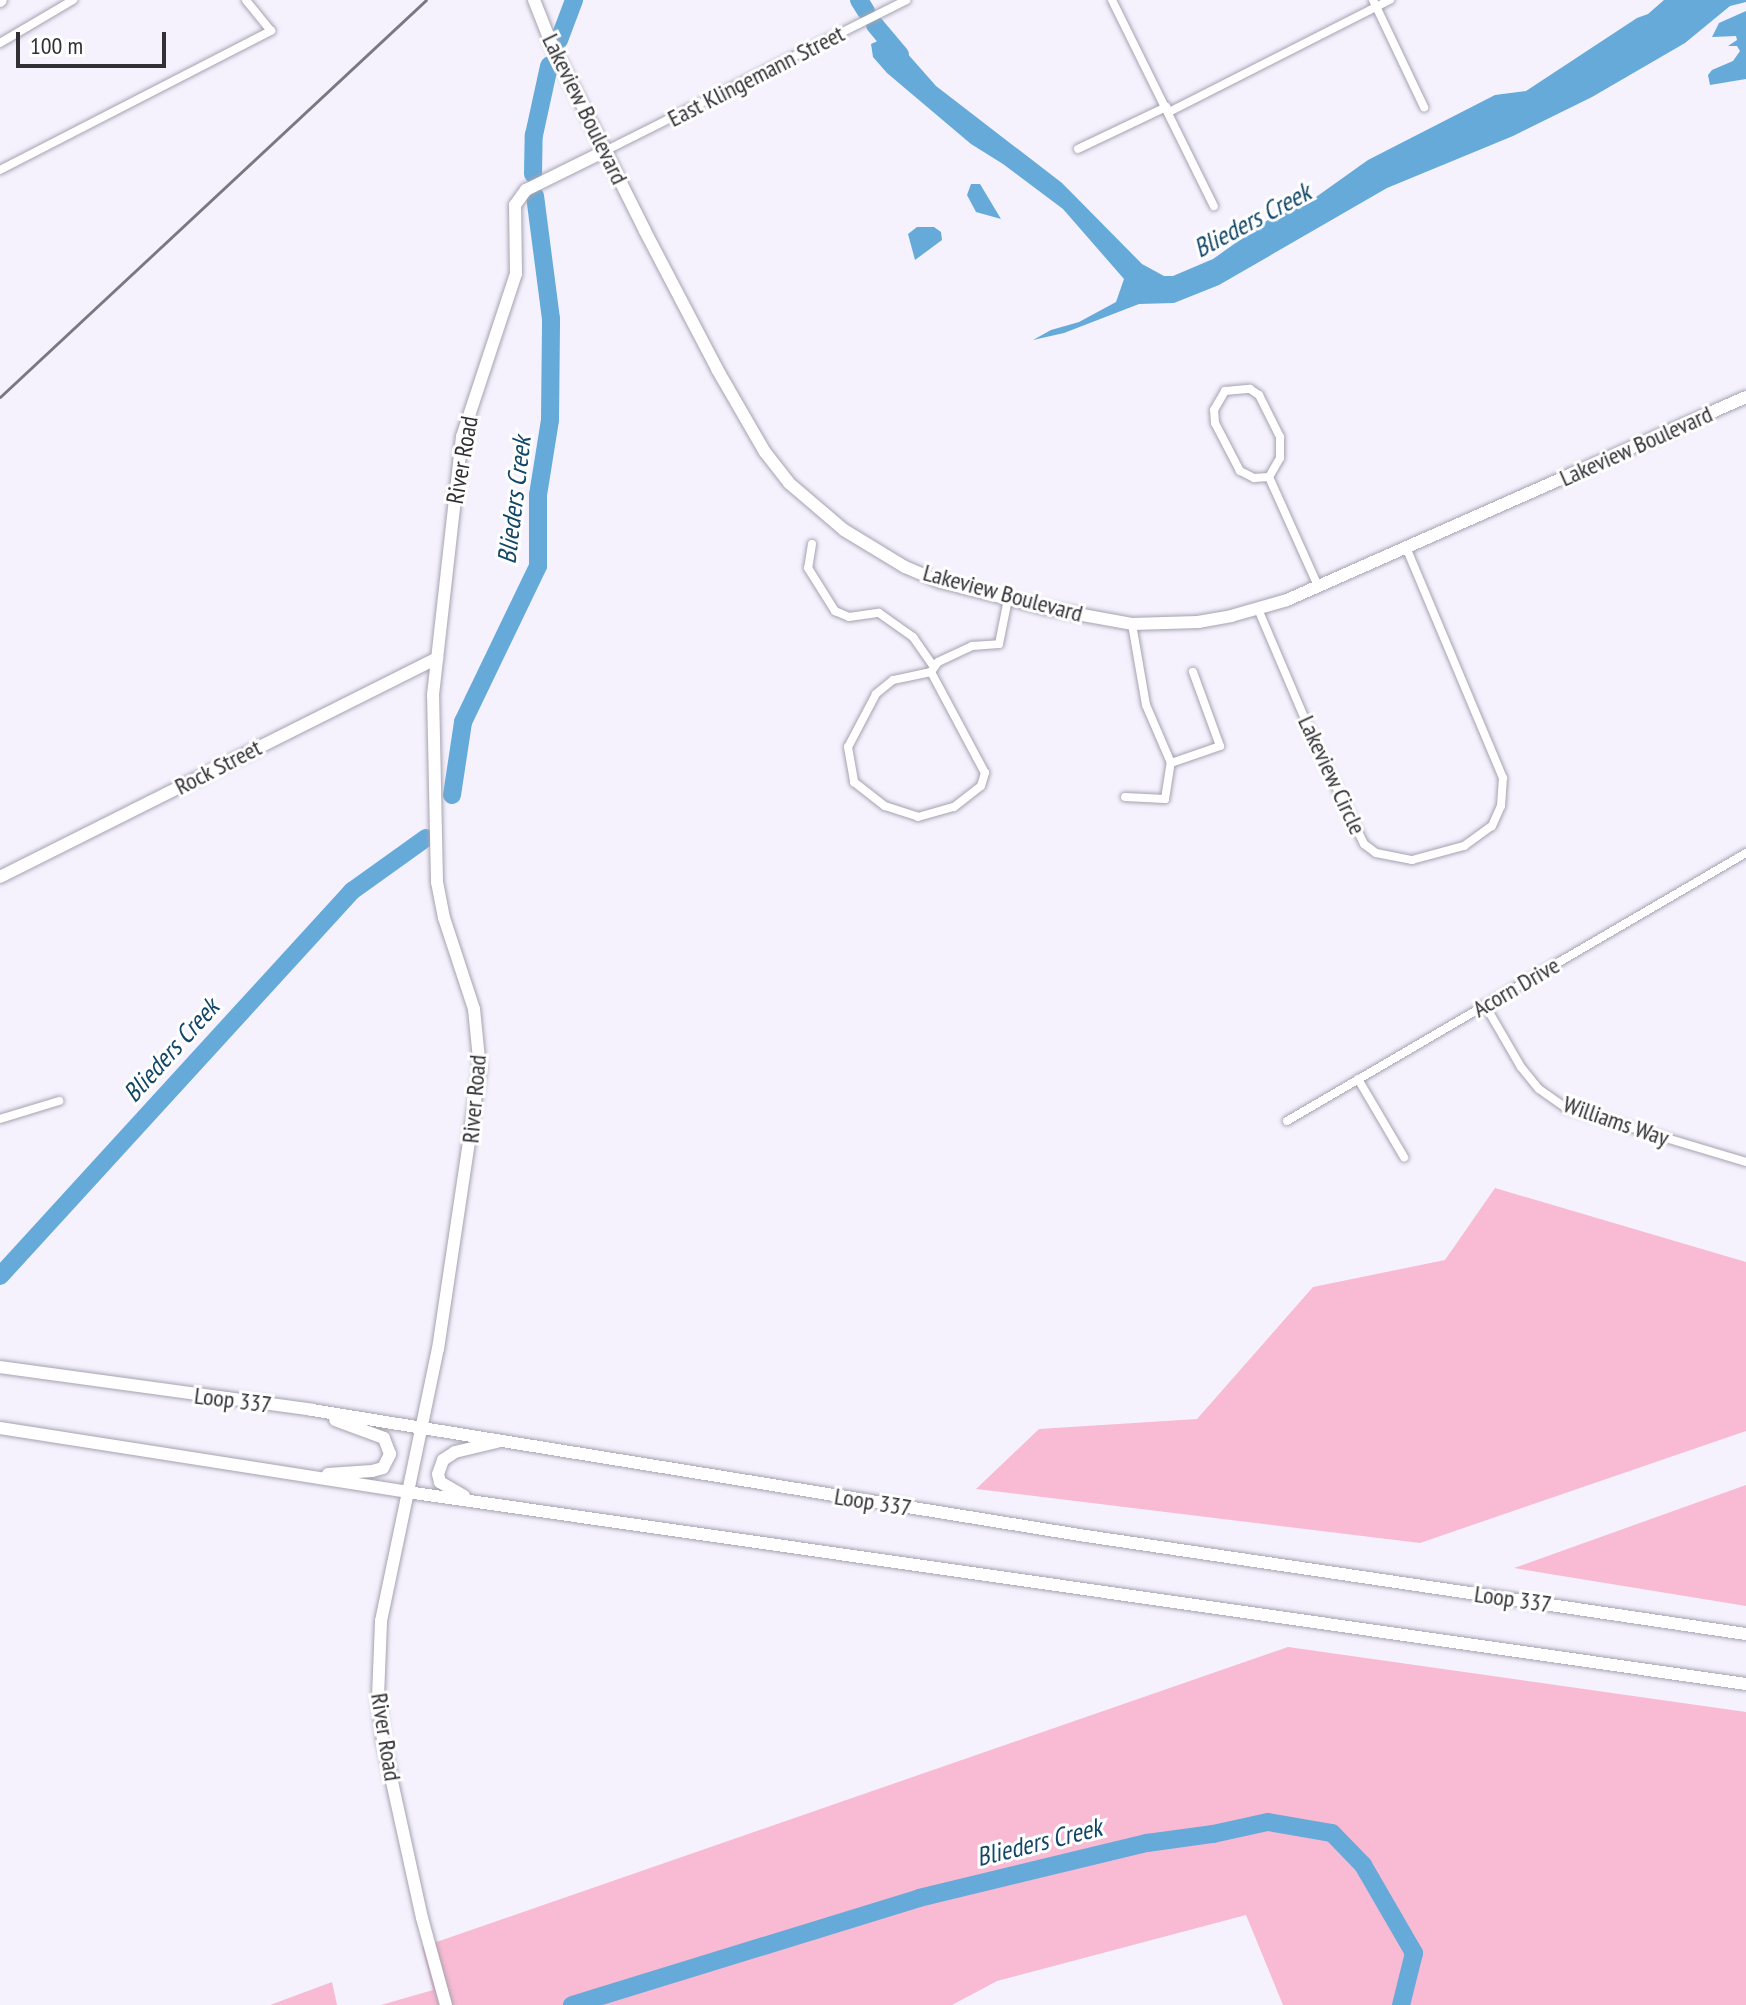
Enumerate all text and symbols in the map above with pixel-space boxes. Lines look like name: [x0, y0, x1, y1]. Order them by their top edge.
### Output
scale bar: [20, 16, 170, 66]
street label: East Klingemann Street: [663, 19, 849, 133]
street label: Lakeview Boulevard: [536, 29, 634, 189]
text: 100 m: [30, 30, 83, 61]
water label: Blieders Creek: [1188, 176, 1316, 264]
street label: Lakeview Boulevard: [1555, 399, 1717, 493]
street label: River Road: [440, 414, 484, 506]
water label: Blieders Creek: [491, 434, 537, 566]
street label: Lakeview Boulevard: [920, 558, 1086, 628]
street label: Lakeview Circle: [1292, 711, 1372, 839]
street label: Rock Street: [170, 733, 266, 801]
street label: Acorn Drive: [1467, 951, 1565, 1023]
water label: Blieders Creek: [117, 992, 225, 1108]
street label: River Road: [456, 1054, 492, 1144]
street label: Williams Way: [1559, 1089, 1673, 1153]
street label: Loop 337: [193, 1381, 273, 1419]
street label: Loop 337: [832, 1482, 914, 1522]
street label: Loop 337: [1473, 1579, 1553, 1619]
street label: River Road: [365, 1691, 407, 1783]
water label: Blieders Creek: [973, 1811, 1105, 1873]

